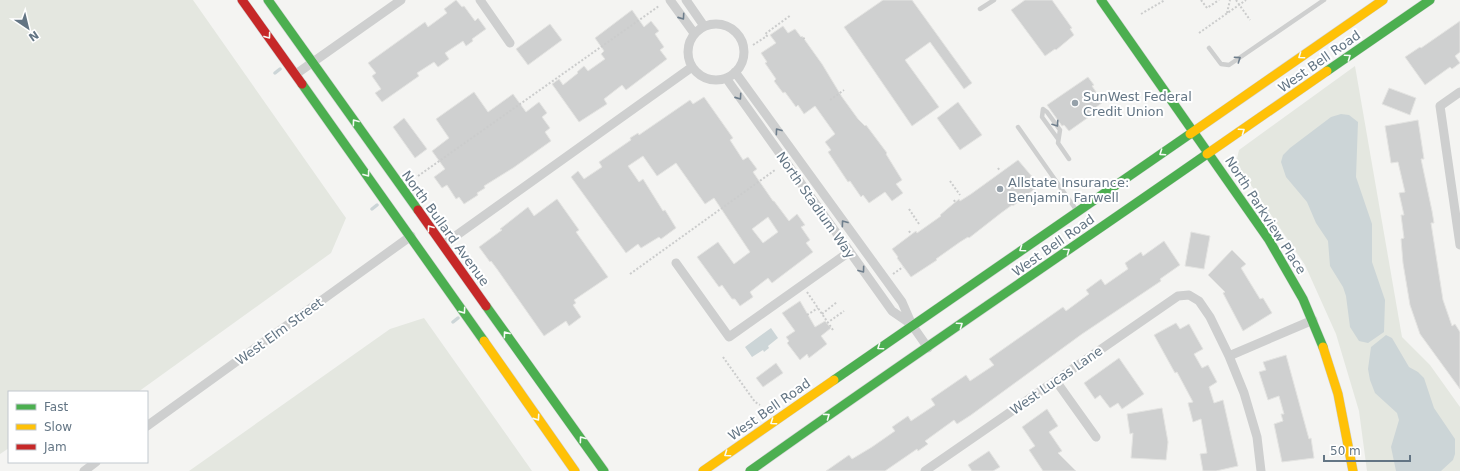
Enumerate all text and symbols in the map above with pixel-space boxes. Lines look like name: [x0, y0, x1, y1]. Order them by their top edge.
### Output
north arrow: [8, 8, 48, 48]
one-way arrow: [677, 12, 684, 19]
street label: West Bell Road: [1275, 27, 1363, 95]
text: N: [26, 28, 41, 44]
one-way arrow: [263, 32, 271, 39]
one-way arrow: [1298, 51, 1305, 59]
one-way arrow: [1344, 55, 1351, 62]
one-way arrow: [1234, 56, 1241, 64]
place label: SunWest Federal Credit Union: [1083, 89, 1192, 119]
one-way arrow: [734, 92, 741, 99]
marker: SunWest Federal Credit Union: [1070, 98, 1080, 108]
one-way arrow: [352, 119, 360, 126]
one-way arrow: [1051, 120, 1058, 127]
one-way arrow: [776, 129, 783, 136]
one-way arrow: [1237, 129, 1244, 136]
one-way arrow: [1159, 148, 1166, 155]
street label: North Stadium Way: [773, 149, 858, 262]
street label: North Parkview Place: [1222, 154, 1309, 277]
street label: North Bullard Avenue: [399, 168, 492, 289]
one-way arrow: [362, 170, 369, 177]
place label: Allstate Insurance: Benjamin Farwell: [1008, 175, 1129, 205]
marker: Allstate Insurance: Benjamin Farwell: [995, 184, 1005, 194]
street label: West Bell Road: [1009, 211, 1097, 279]
one-way arrow: [841, 220, 849, 227]
one-way arrow: [428, 225, 435, 232]
one-way arrow: [1019, 244, 1026, 252]
one-way arrow: [1063, 248, 1070, 256]
one-way arrow: [858, 265, 865, 272]
street label: West Elm Street: [233, 295, 326, 368]
one-way arrow: [458, 307, 466, 314]
one-way arrow: [956, 322, 963, 330]
one-way arrow: [504, 331, 511, 338]
one-way arrow: [877, 342, 884, 350]
street label: West Lucas Lane: [1007, 343, 1105, 418]
street label: West Bell Road: [725, 375, 813, 443]
legend: [8, 391, 148, 463]
text: Fast: [44, 400, 68, 414]
one-way arrow: [532, 413, 539, 420]
one-way arrow: [823, 413, 830, 421]
one-way arrow: [770, 417, 777, 425]
text: Slow: [44, 420, 72, 434]
one-way arrow: [580, 437, 587, 444]
scale bar: [1324, 437, 1410, 463]
text: Jam: [43, 440, 67, 454]
text: 50 m: [1330, 444, 1361, 458]
one-way arrow: [724, 449, 731, 456]

